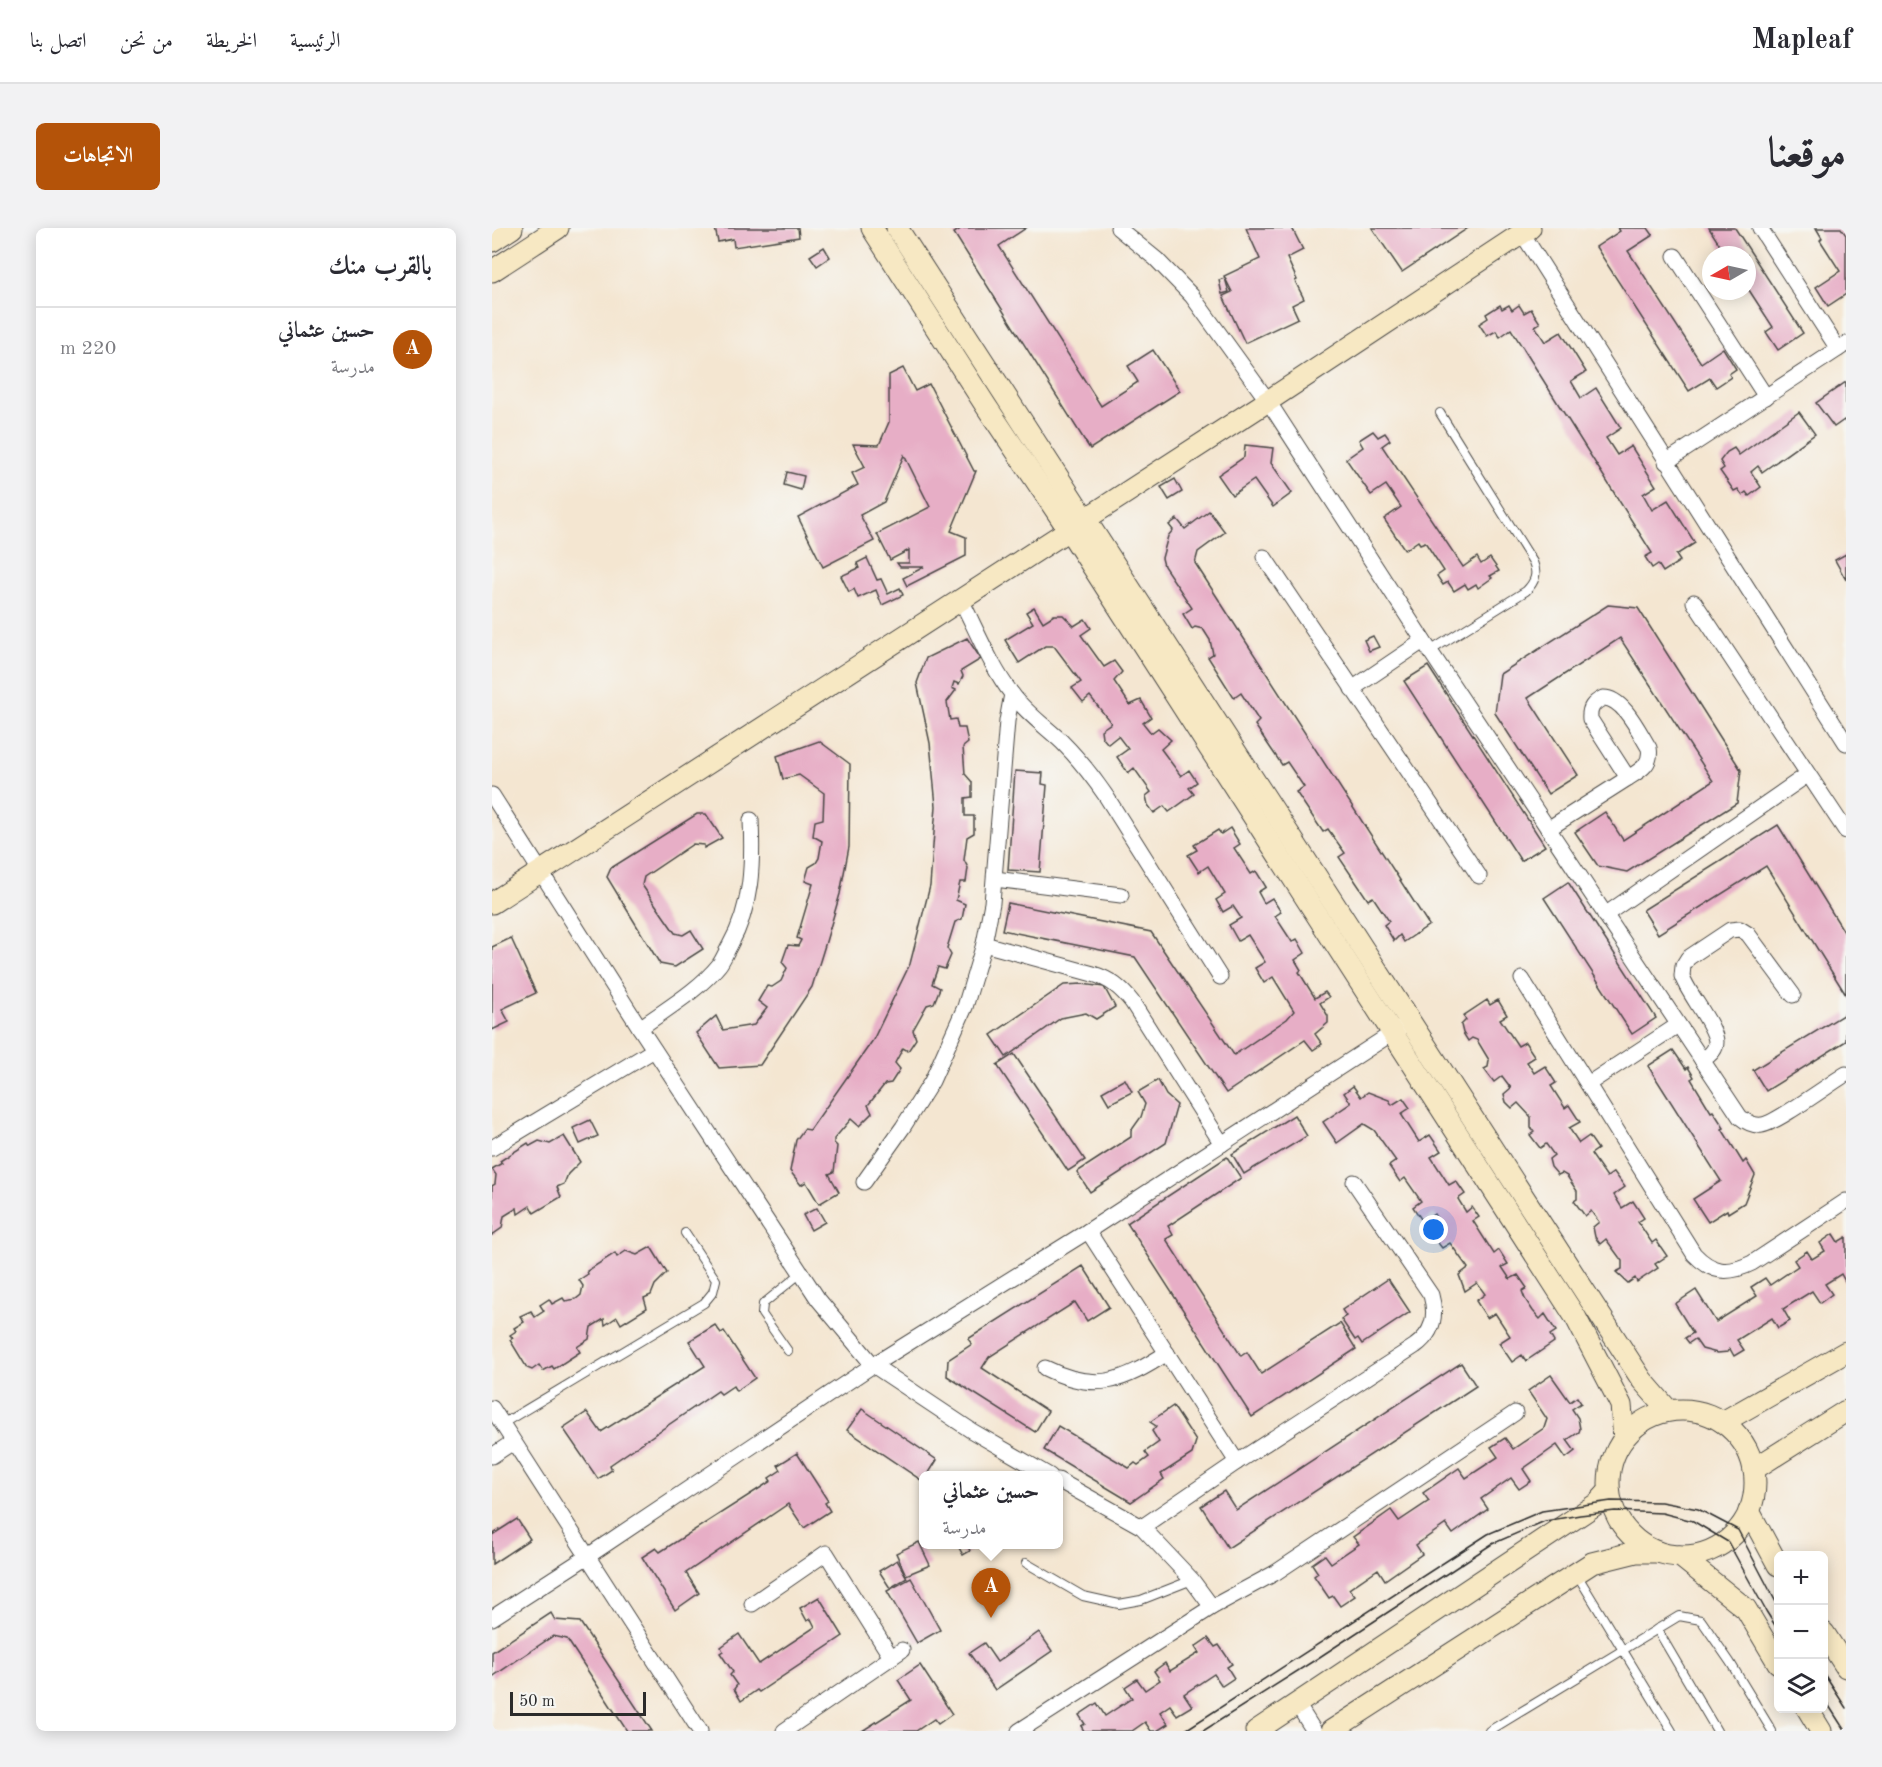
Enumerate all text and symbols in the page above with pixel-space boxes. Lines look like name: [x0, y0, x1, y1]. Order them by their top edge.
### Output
text: Mapleaf: [1752, 27, 1852, 55]
text: اتصل بنا: [30, 31, 87, 52]
text: من نحن: [120, 31, 173, 52]
text: الخريطة: [206, 31, 257, 52]
text: الرئيسية: [290, 31, 341, 52]
button: الاتجاهات: [36, 123, 160, 190]
text: موقعنا: [1768, 134, 1846, 176]
north arrow: [1702, 246, 1756, 300]
text: بالقرب منك: [329, 254, 432, 280]
text: حسين عثماني: [278, 320, 375, 342]
text: 220 m: [60, 339, 116, 359]
text: A: [405, 339, 420, 359]
text: مدرسة: [331, 358, 375, 378]
your location: [1419, 1215, 1448, 1244]
popup: [919, 1471, 1063, 1549]
text: حسين عثماني: [942, 1481, 1040, 1503]
text: مدرسة: [942, 1519, 987, 1539]
map controls: [1774, 1551, 1828, 1713]
button: +: [1774, 1551, 1828, 1605]
pin: A: [972, 1568, 1010, 1618]
button: −: [1774, 1605, 1828, 1659]
button: layers: [1774, 1659, 1828, 1713]
scale bar: [510, 1689, 646, 1716]
text: 50 m: [519, 1694, 555, 1710]

